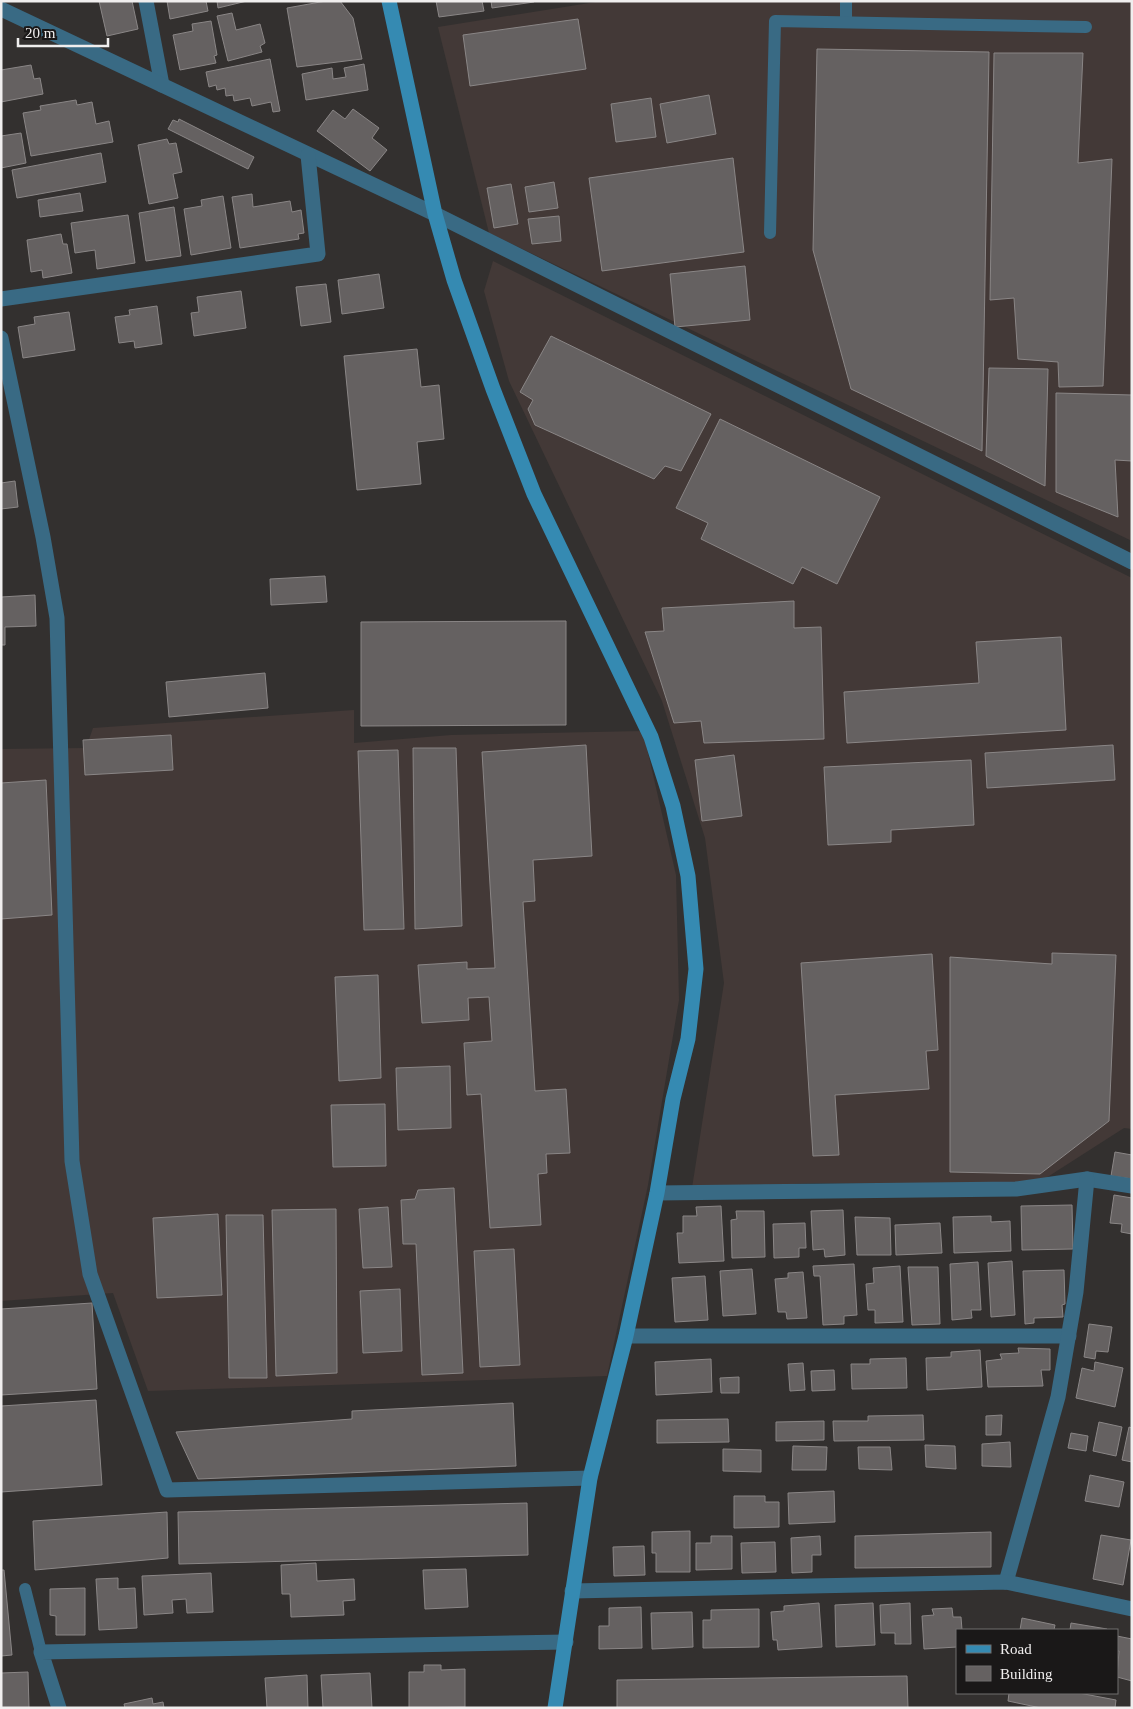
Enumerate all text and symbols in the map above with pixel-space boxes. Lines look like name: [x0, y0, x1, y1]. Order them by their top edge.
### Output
scale bar: [18, 15, 108, 47]
text: 20 m: [25, 25, 56, 41]
legend: [956, 1629, 1118, 1694]
text: Road: [1000, 1641, 1032, 1657]
text: Building: [1000, 1666, 1053, 1682]

